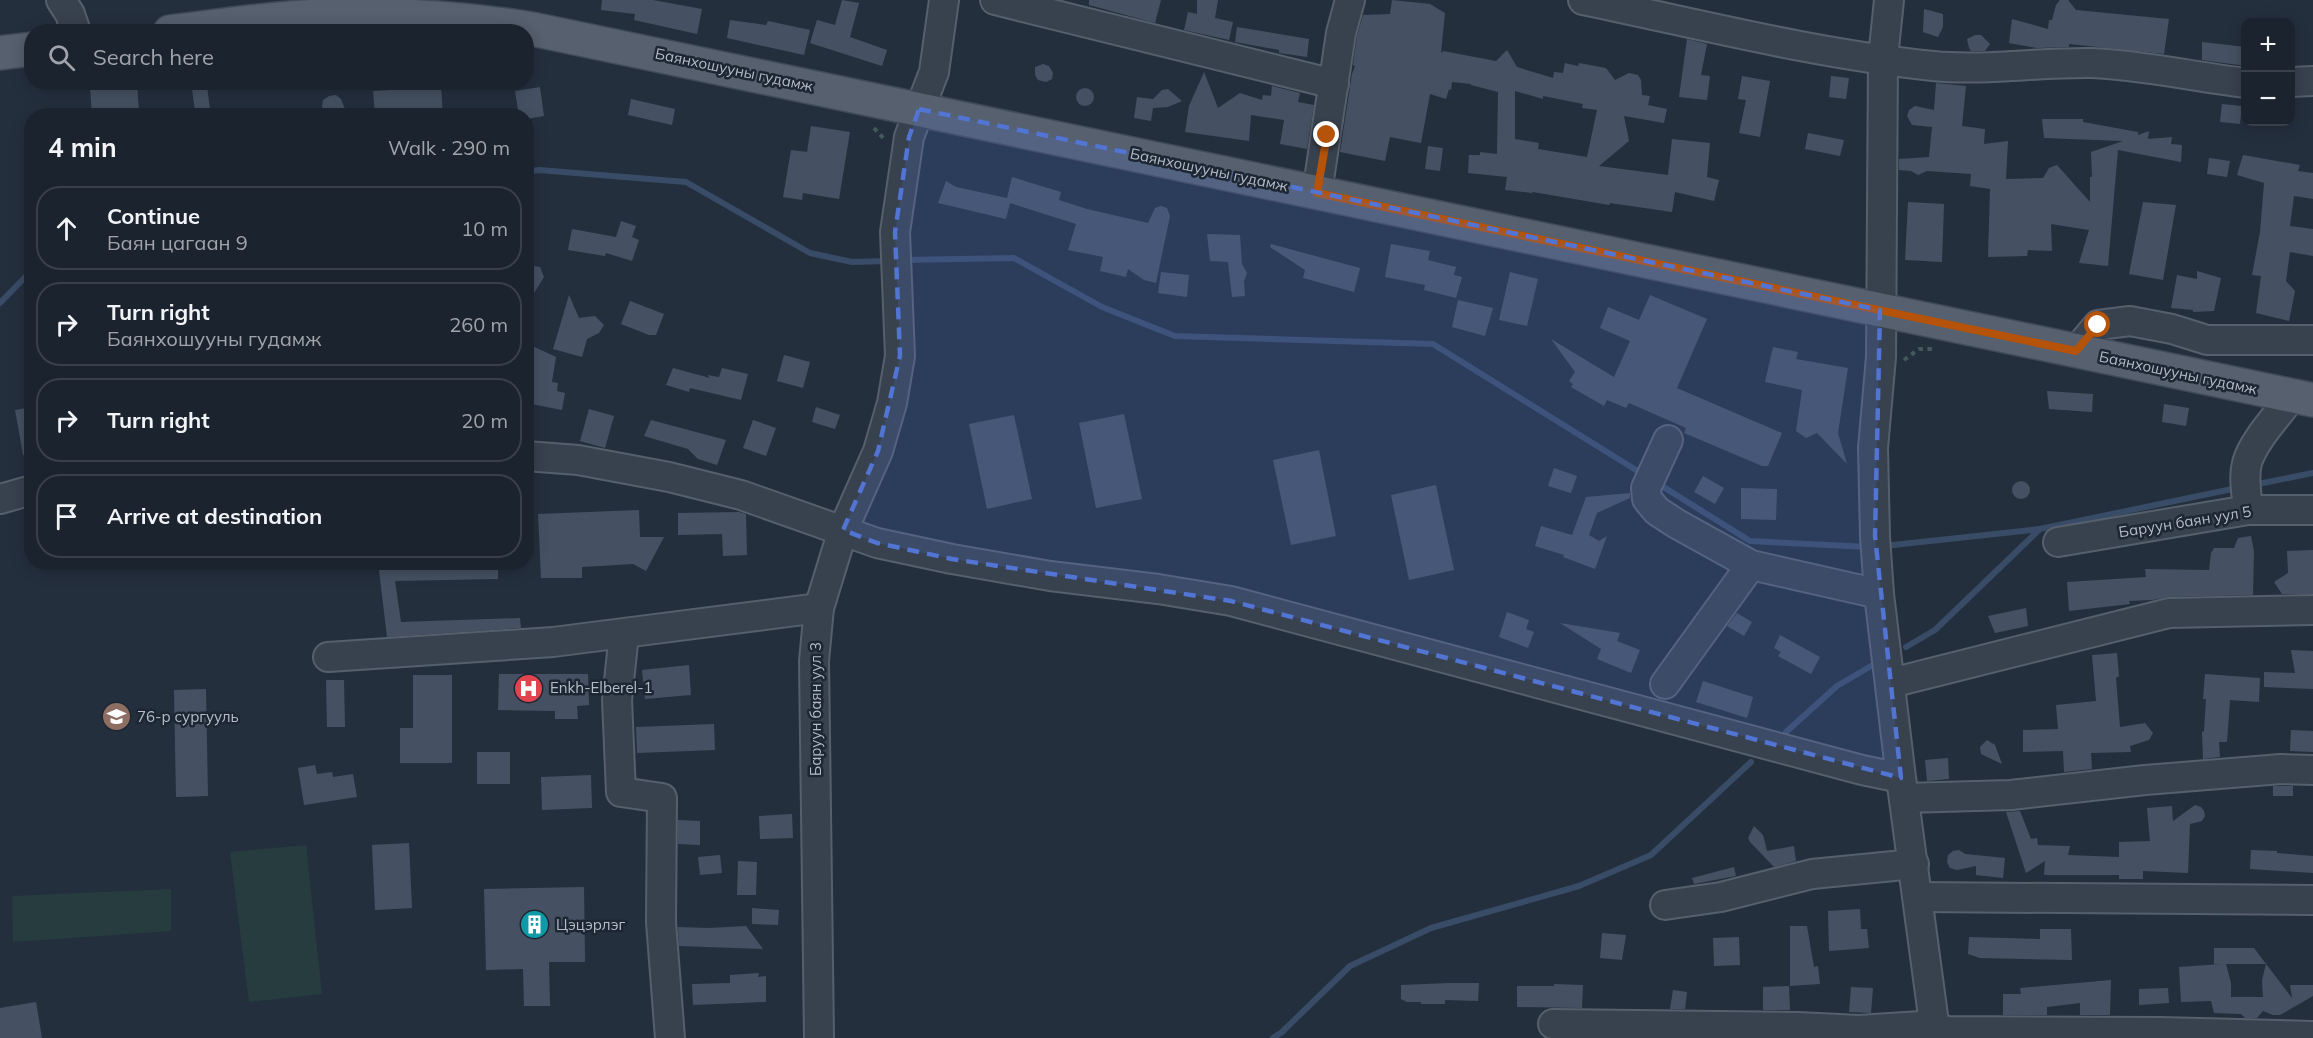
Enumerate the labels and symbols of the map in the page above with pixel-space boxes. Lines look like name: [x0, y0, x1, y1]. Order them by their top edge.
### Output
street label: Баянхошууны гудамж: [653, 43, 816, 96]
route end: [1313, 121, 1339, 147]
street label: Баянхошууны гудамж: [1128, 143, 1291, 196]
route start: [2084, 311, 2110, 337]
street label: Баянхошууны гудамж: [2097, 346, 2260, 399]
street label: Баруун баян уул 5: [2117, 502, 2253, 541]
street label: Баруун баян уул 3: [806, 642, 825, 776]
hospital icon: Enkh-Elberel-1: [513, 672, 545, 704]
place label: Enkh-Elberel-1: [550, 678, 653, 697]
school or university icon: 76-р сургууль: [100, 701, 132, 733]
place label: 76-р сургууль: [137, 707, 239, 726]
building icon: Цэцэрлэг: [519, 909, 551, 941]
place label: Цэцэрлэг: [556, 915, 625, 934]

